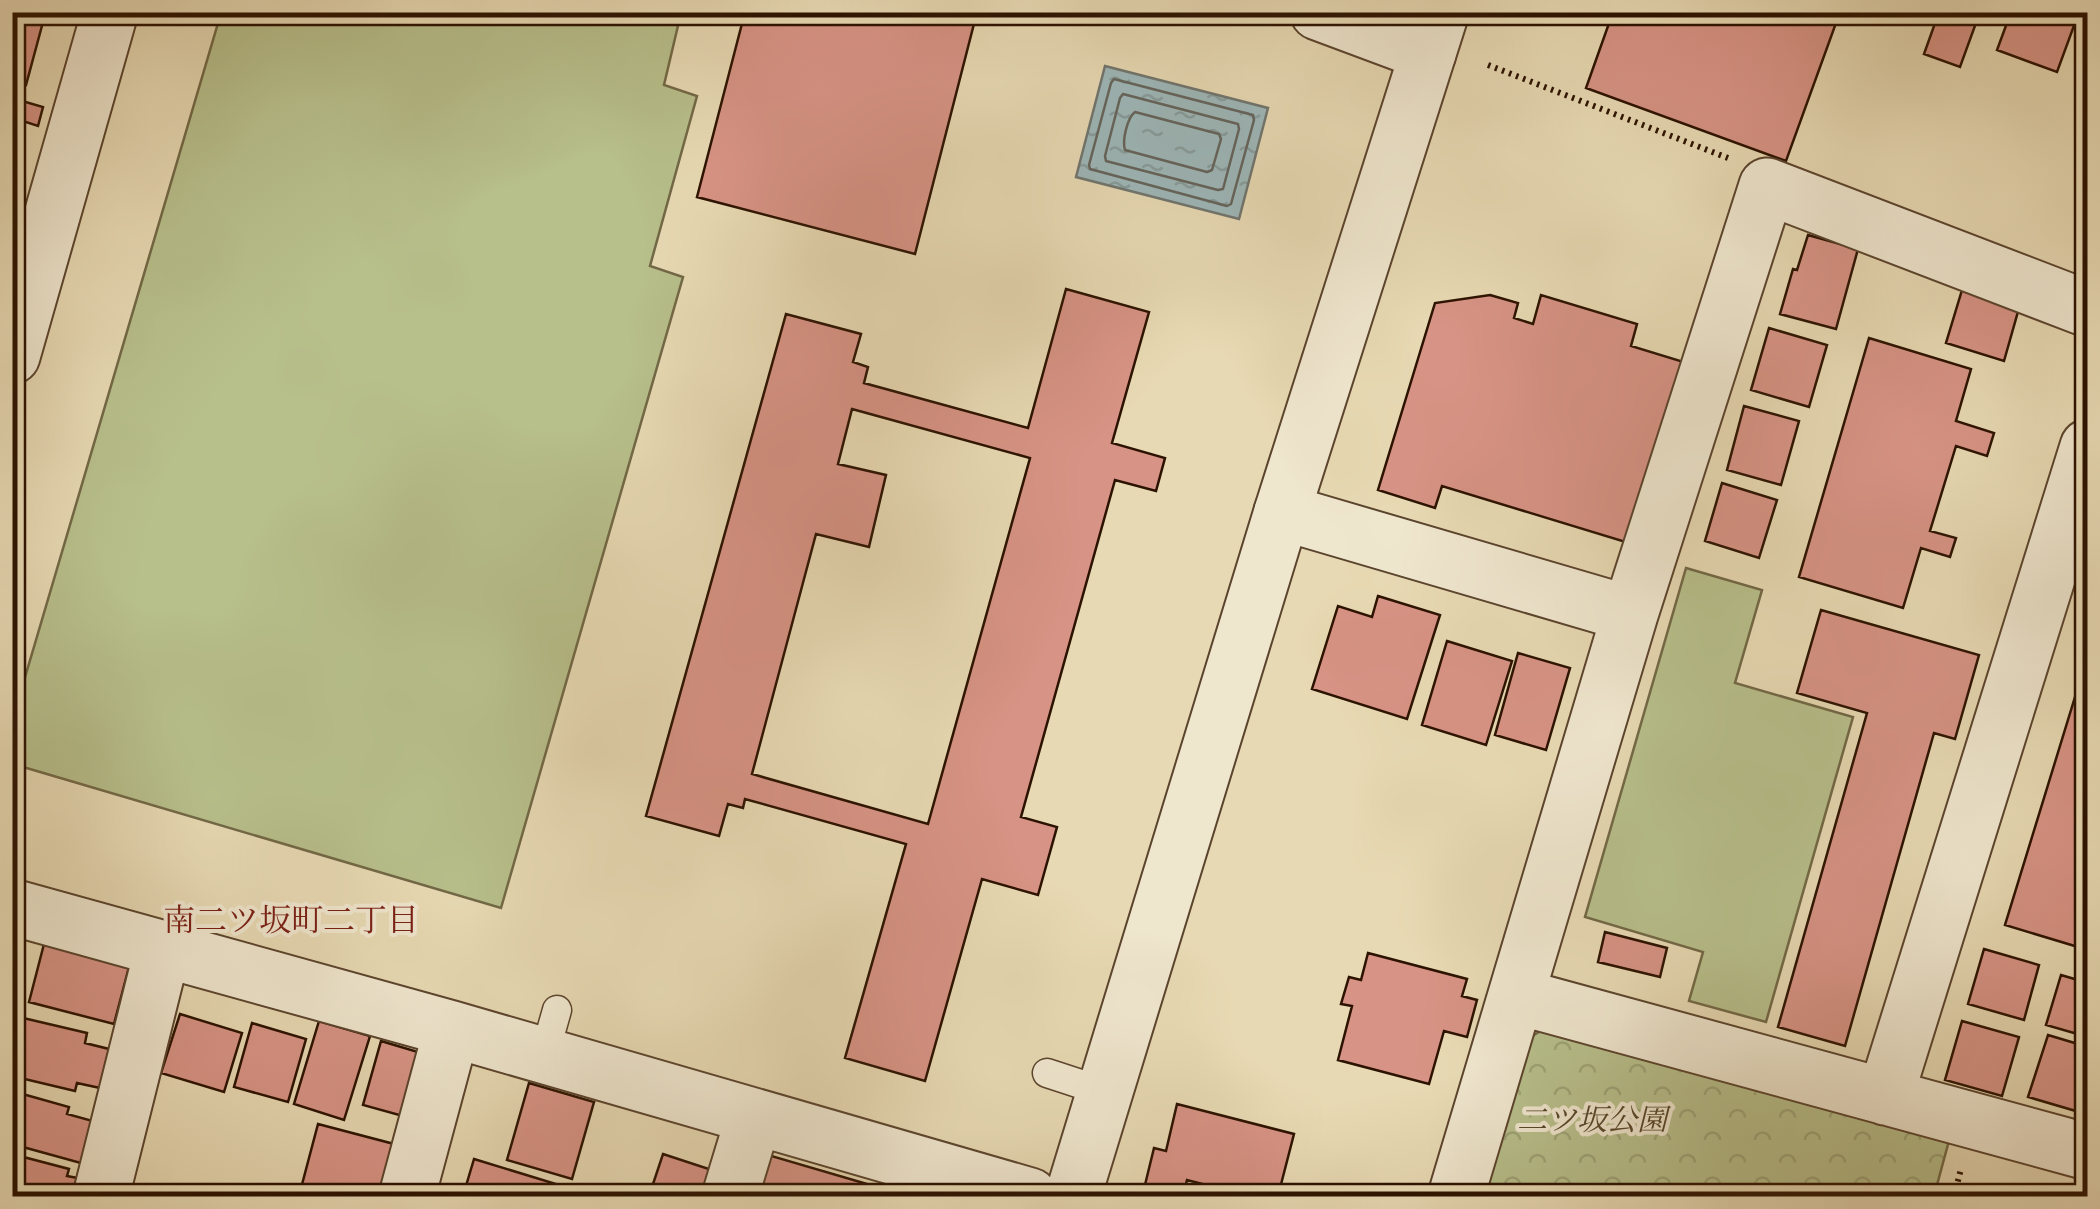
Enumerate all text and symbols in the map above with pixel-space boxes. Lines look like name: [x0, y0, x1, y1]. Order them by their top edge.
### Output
district label: 南二ツ坂町二丁目: [163, 900, 419, 946]
park label: 二ツ坂公園: [1517, 1101, 1672, 1144]

